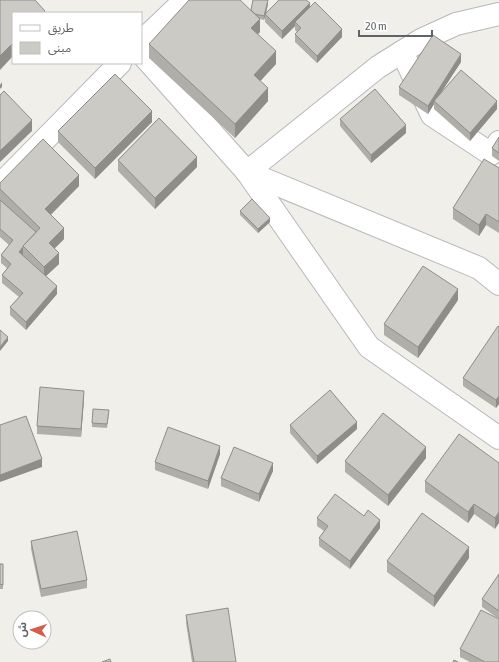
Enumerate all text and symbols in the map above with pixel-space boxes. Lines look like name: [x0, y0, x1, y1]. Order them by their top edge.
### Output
legend: [12, 12, 142, 64]
scale bar: [359, 12, 432, 38]
text: 20 m: [365, 19, 387, 33]
text: طريق: [48, 21, 74, 36]
text: مبنى: [48, 41, 71, 55]
north arrow: [12, 610, 52, 650]
text: ش: [16, 622, 29, 637]

